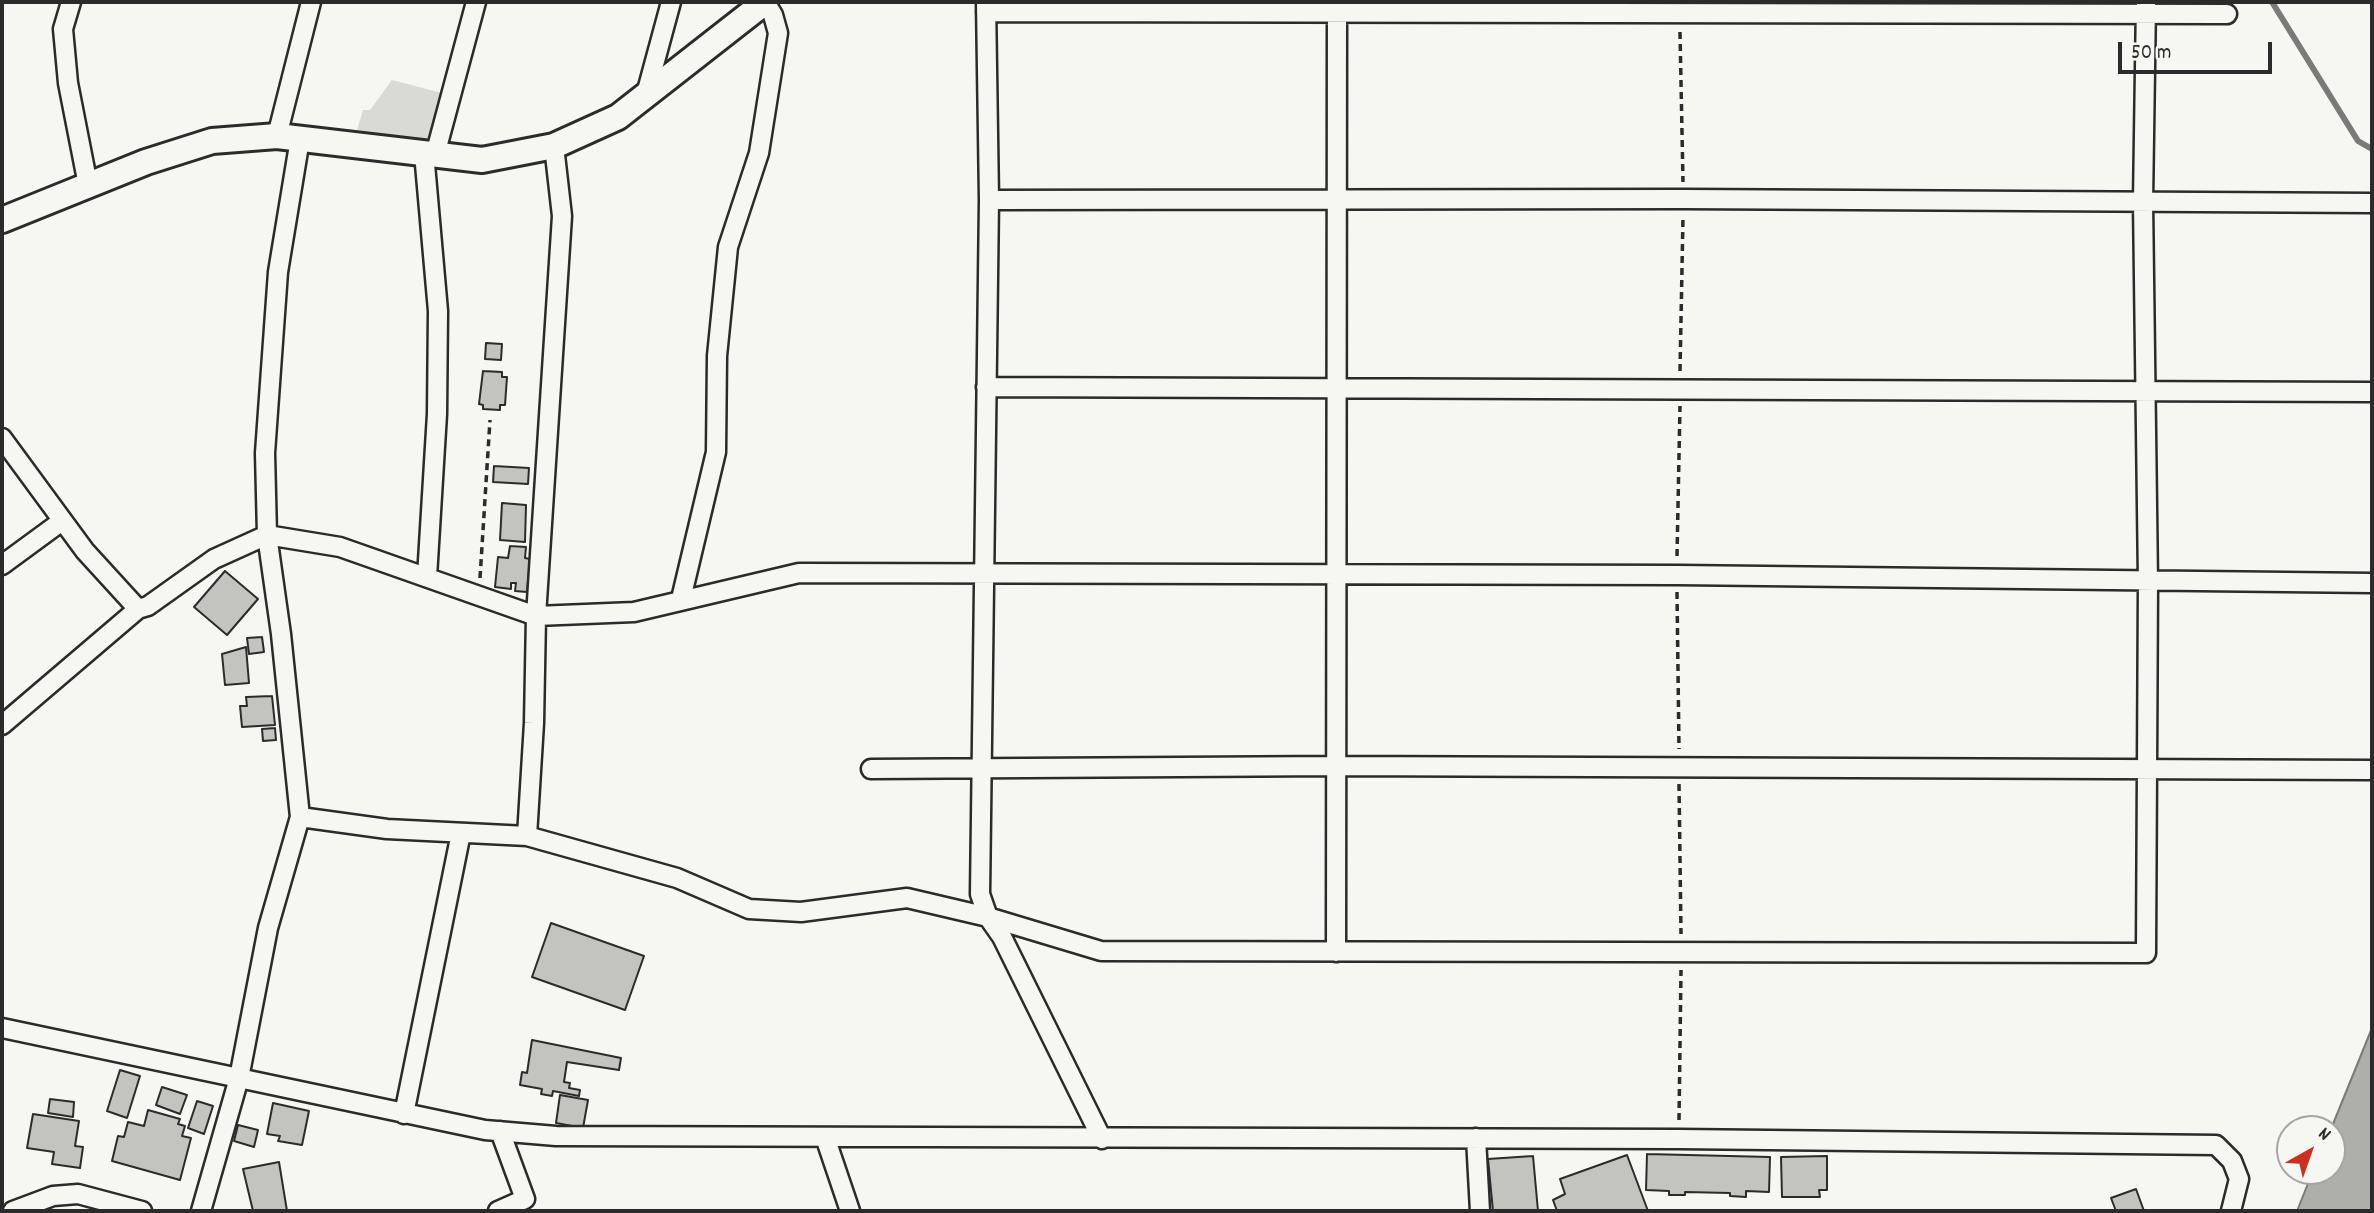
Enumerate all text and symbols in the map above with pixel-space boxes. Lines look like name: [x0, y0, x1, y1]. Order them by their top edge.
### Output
scale bar: [2122, 28, 2276, 72]
text: 50 m: [2131, 39, 2171, 69]
north arrow: [2276, 1115, 2346, 1185]
text: N: [2311, 1122, 2336, 1148]

